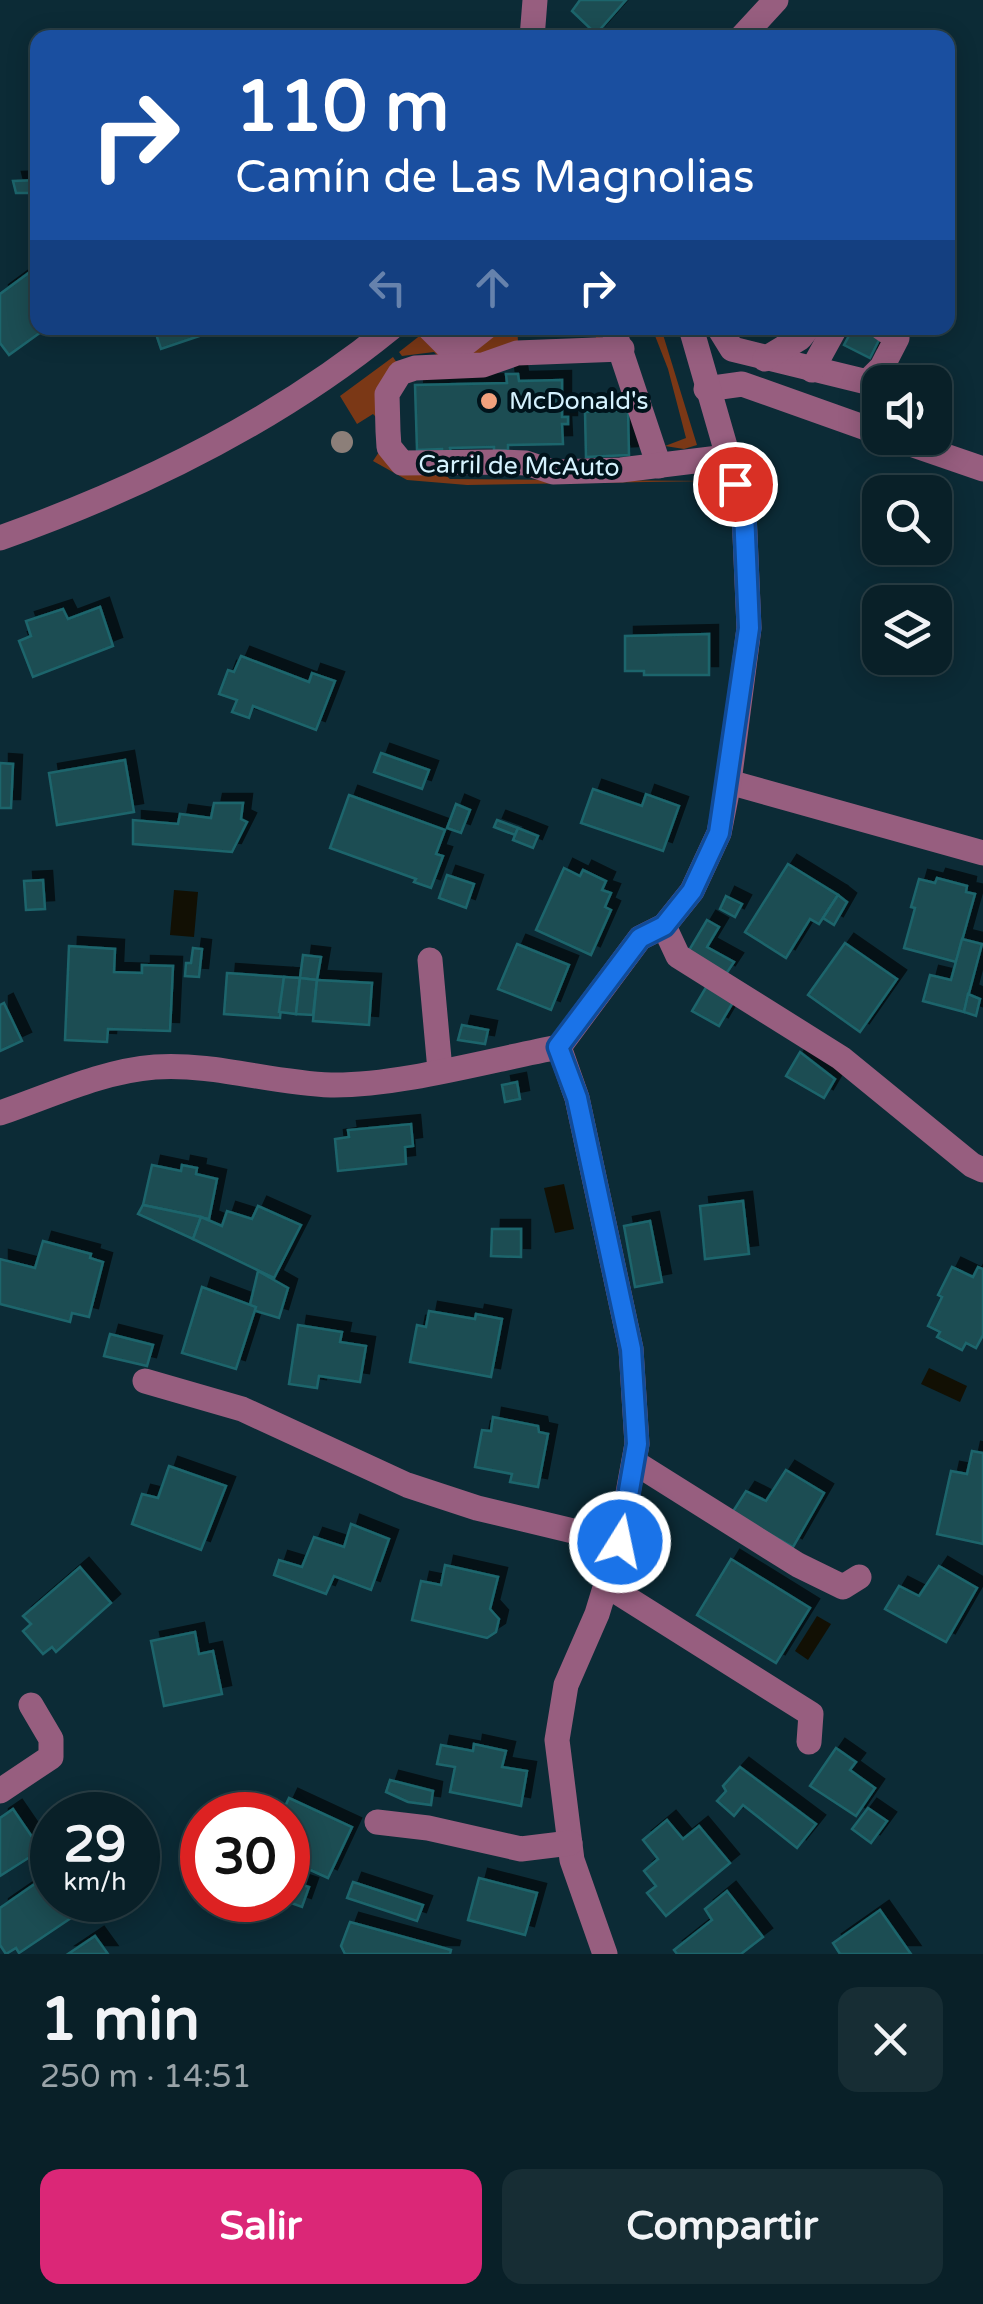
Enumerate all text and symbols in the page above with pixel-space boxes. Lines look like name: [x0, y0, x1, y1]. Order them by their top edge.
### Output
text: 110 m: [235, 66, 449, 150]
icon: right: [70, 70, 200, 200]
text: Camín de Las Magnolias: [235, 151, 754, 205]
icon: left: [360, 260, 415, 315]
icon: ahead: [465, 260, 520, 315]
icon: right: [570, 260, 625, 315]
map controls: [862, 365, 952, 675]
button: sound: [862, 365, 952, 455]
place label: McDonald's: [509, 386, 648, 416]
marker: McDonald's: [478, 390, 500, 412]
pin: [693, 442, 778, 527]
street label: Carril de McAuto: [418, 449, 620, 483]
icon: arrive: [708, 457, 763, 512]
button: search: [862, 475, 952, 565]
button: layers: [862, 585, 952, 675]
position arrow: [568, 1490, 672, 1594]
speed limit sign: 30: [180, 1792, 310, 1922]
text: 29: [64, 1815, 126, 1875]
text: km/h: [64, 1867, 126, 1897]
text: 1 min: [40, 1984, 200, 2056]
button: close: [838, 1987, 943, 2092]
text: 250 m · 14:51: [40, 2058, 252, 2096]
button: Salir: [40, 2169, 482, 2284]
button: Compartir: [502, 2169, 943, 2284]

